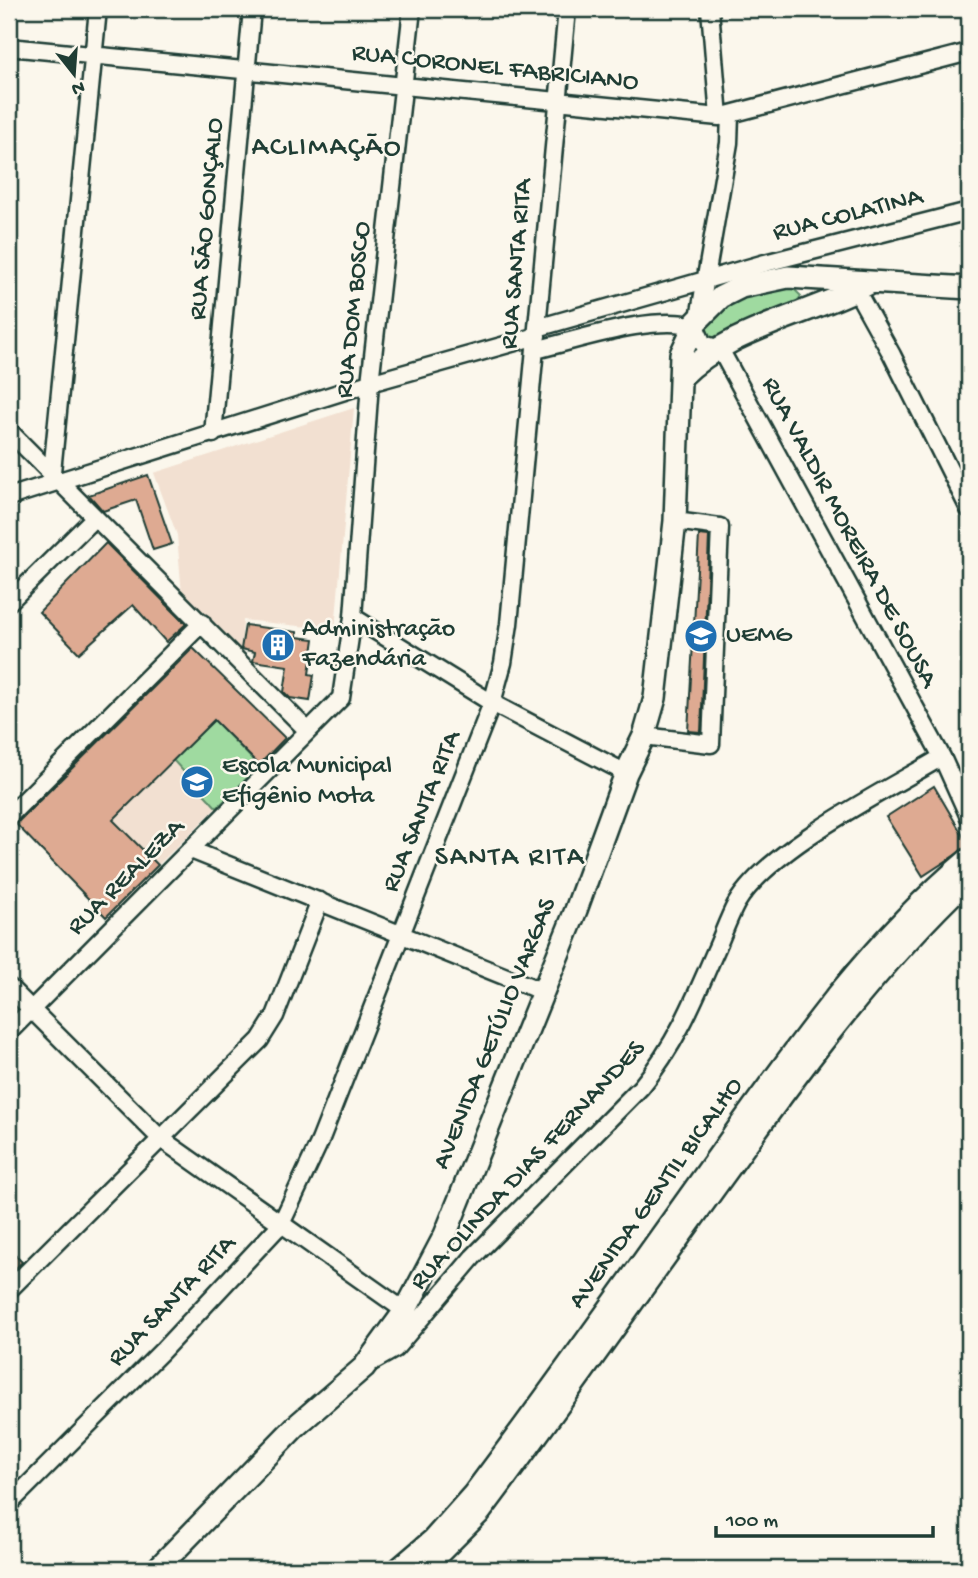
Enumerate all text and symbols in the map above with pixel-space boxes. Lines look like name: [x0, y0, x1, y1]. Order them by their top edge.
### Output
north arrow: [38, 38, 108, 108]
street label: RUA CORONEL FABRICIANO: [350, 39, 640, 100]
text: N: [69, 74, 87, 100]
street label: RUA SÃO GONÇALO: [184, 116, 232, 321]
district label: ACLIMAÇÃO: [251, 132, 403, 165]
street label: RUA SANTA RITA: [495, 176, 541, 351]
street label: RUA COLATINA: [770, 182, 928, 250]
street label: RUA DOM BOSCO: [330, 220, 380, 400]
street label: RUA VALDIR MOREIRA DE SOUSA: [753, 373, 944, 695]
place label: Administração Fazendária: [301, 615, 455, 676]
school or university icon: UEMG: [682, 617, 720, 655]
place label: UEMG: [726, 621, 793, 652]
building icon: Administração Fazendária: [259, 626, 297, 664]
street label: RUA SANTA RITA: [377, 725, 470, 897]
place label: Escola Municipal Efigênio Mota: [222, 752, 392, 813]
school or university icon: Escola Municipal Efigênio Mota: [178, 763, 216, 801]
street label: RUA REALEZA: [62, 812, 193, 943]
district label: SANTA RITA: [435, 842, 585, 875]
street label: AVENIDA GETÚLIO VARGAS: [427, 893, 565, 1174]
street label: RUA OLINDA DIAS FERNANDES: [405, 1034, 654, 1298]
street label: AVENIDA GENTIL BICALHO: [563, 1072, 751, 1316]
street label: RUA SANTA RITA: [102, 1228, 245, 1374]
scale bar: [716, 1494, 932, 1538]
text: 100 m: [725, 1510, 778, 1535]

